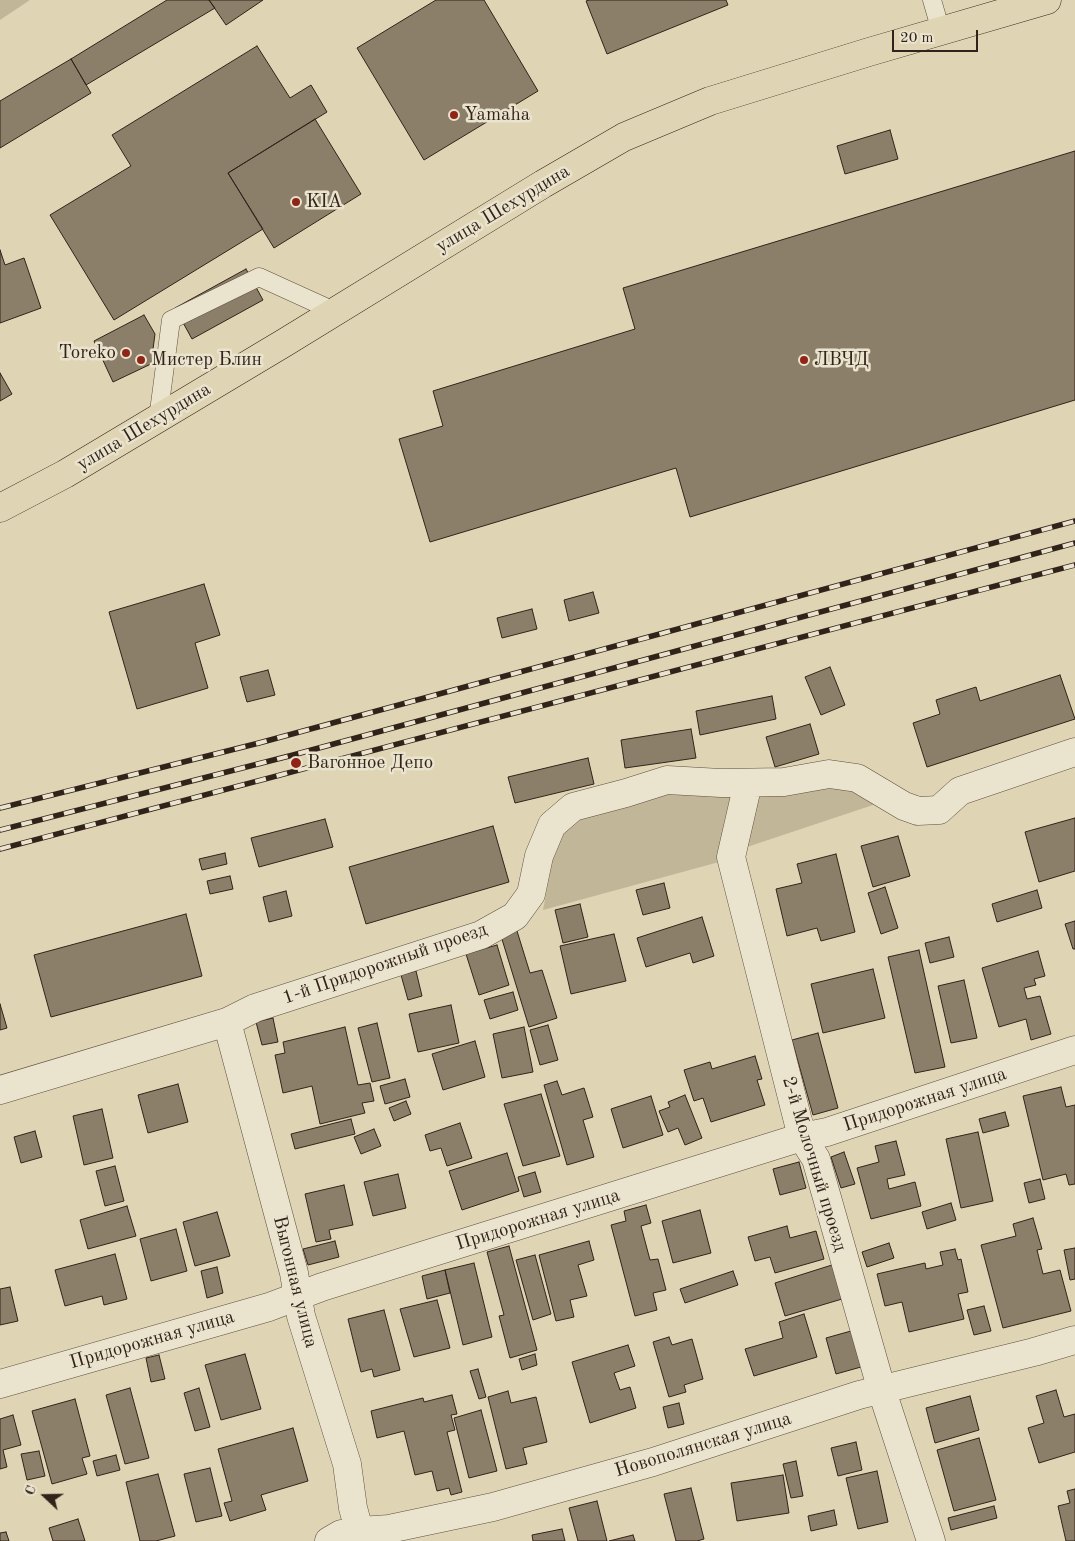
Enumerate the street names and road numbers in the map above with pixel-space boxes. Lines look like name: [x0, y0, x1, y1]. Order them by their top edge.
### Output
street label: улица Шехурдина: [432, 160, 574, 258]
street label: улица Шехурдина: [73, 378, 215, 476]
street label: 1-й Придорожный проезд: [280, 918, 490, 1010]
street label: Придорожная улица: [841, 1063, 1009, 1137]
street label: 2-й Молочный проезд: [777, 1074, 851, 1254]
street label: Придорожная улица: [453, 1184, 623, 1256]
street label: Выгонная улица: [268, 1214, 322, 1350]
street label: Придорожная улица: [67, 1306, 237, 1374]
street label: Новополянская улица: [612, 1407, 794, 1483]

